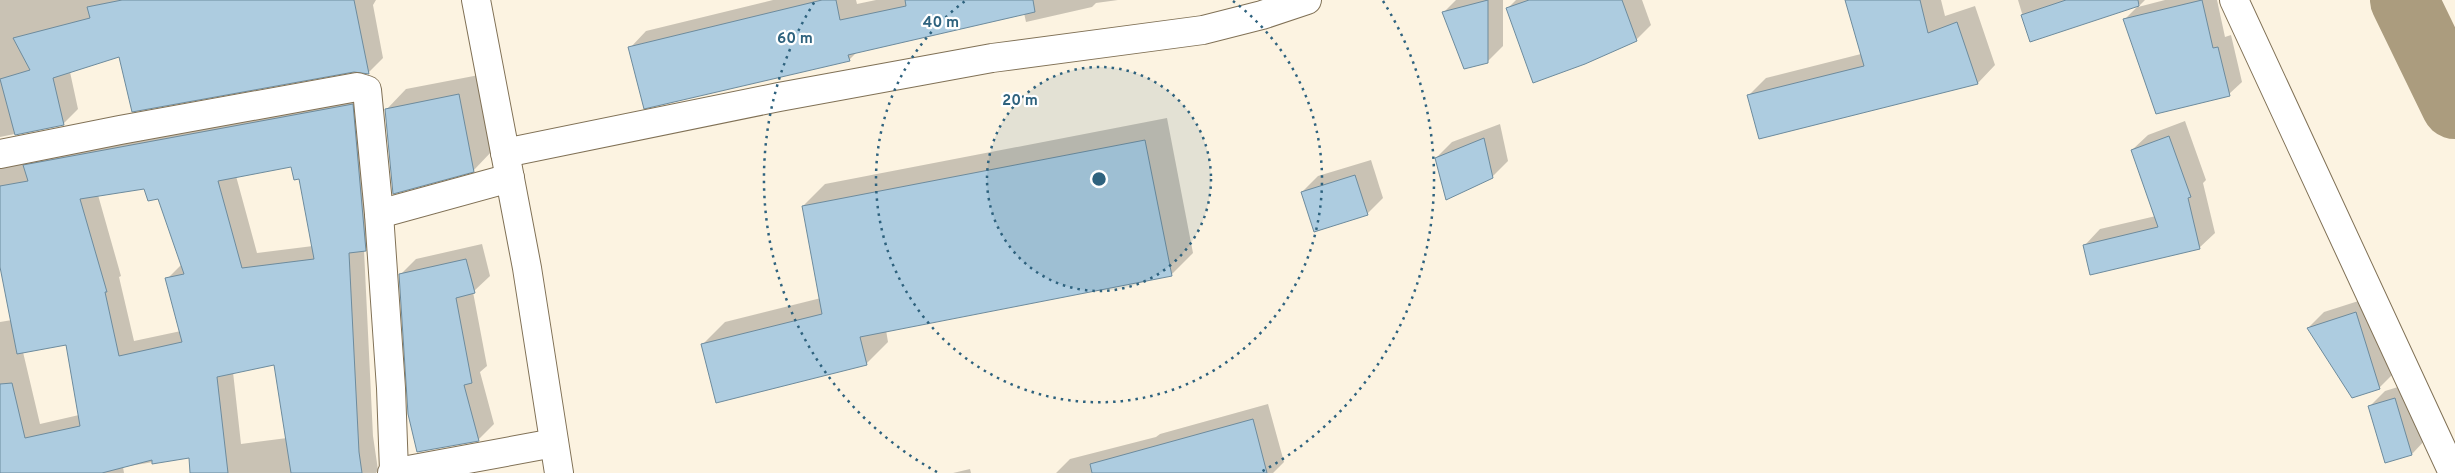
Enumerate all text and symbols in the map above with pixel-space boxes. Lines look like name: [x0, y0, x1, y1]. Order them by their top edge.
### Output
text: 40 m: [923, 14, 959, 33]
text: 60 m: [777, 30, 813, 49]
text: 20 m: [1002, 92, 1038, 111]
centre of rings: [1090, 170, 1108, 188]

